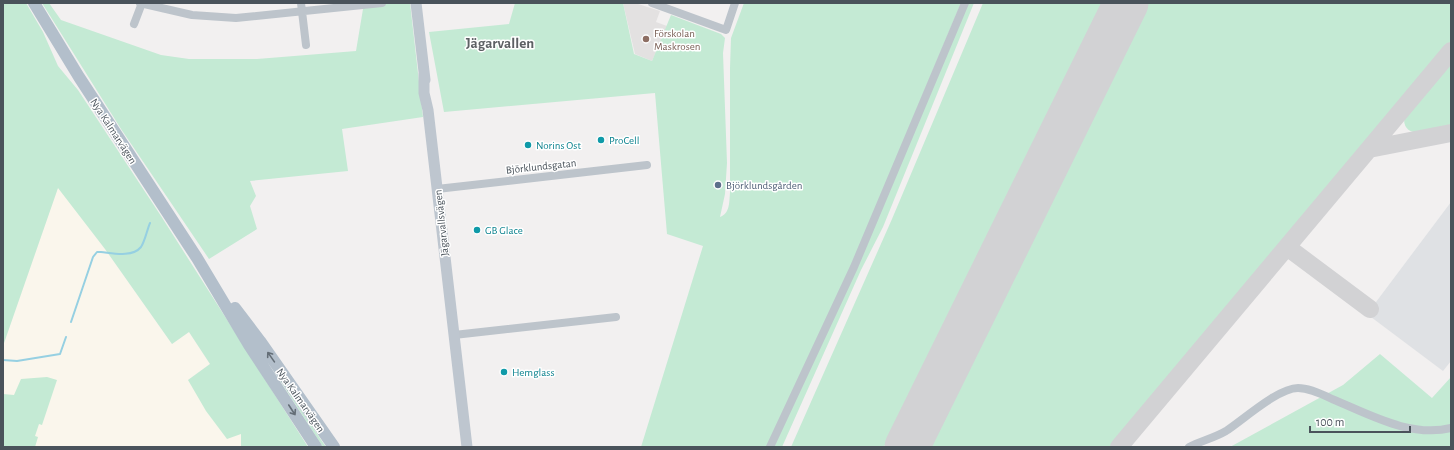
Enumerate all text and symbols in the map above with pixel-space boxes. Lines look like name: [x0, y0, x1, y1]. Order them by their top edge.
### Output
place label: Förskolan Maskrosen: [654, 28, 701, 52]
marker: Förskolan Maskrosen: [641, 34, 651, 44]
district label: Jägarvallen: [466, 36, 534, 51]
street label: Nya Kalmarvägen: [88, 97, 139, 166]
marker: ProCell: [596, 135, 606, 145]
place label: ProCell: [609, 135, 640, 146]
marker: Norins Ost: [523, 140, 533, 150]
place label: Norins Ost: [536, 140, 581, 151]
street label: Björklundsgatan: [505, 157, 577, 176]
marker: Björklundsgården: [713, 180, 723, 190]
place label: Björklundsgården: [726, 180, 803, 191]
street label: Jägarvallsvägen: [433, 189, 450, 257]
marker: GB Glace: [472, 225, 482, 235]
place label: GB Glace: [485, 225, 523, 236]
one-way arrow: [267, 352, 275, 363]
street label: Nya Kalmarvägen: [274, 366, 327, 434]
marker: Hemglass: [499, 367, 509, 377]
place label: Hemglass: [512, 367, 554, 378]
one-way arrow: [288, 404, 296, 416]
scale bar: [1310, 408, 1410, 434]
text: 100 m: [1316, 416, 1344, 428]

